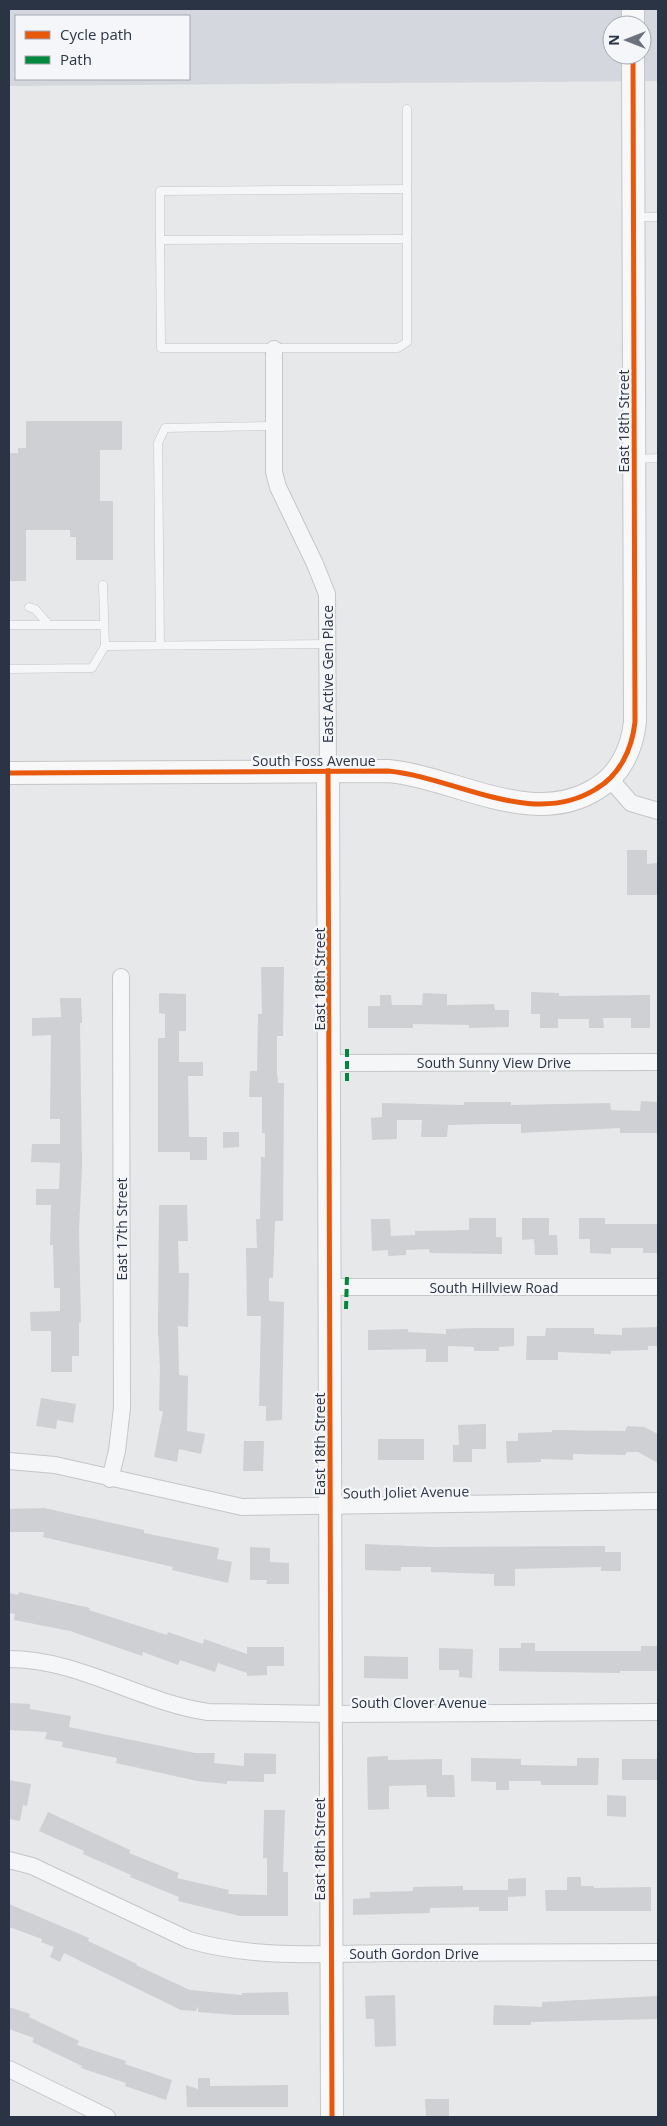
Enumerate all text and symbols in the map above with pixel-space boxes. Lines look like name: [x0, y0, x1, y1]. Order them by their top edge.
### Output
legend: [15, 15, 190, 80]
north arrow: [602, 15, 652, 65]
text: Cycle path: [60, 24, 132, 44]
text: N: [604, 34, 623, 46]
text: Path: [60, 49, 92, 69]
street label: East 18th Street: [614, 369, 633, 473]
street label: East Active Gen Place: [318, 605, 337, 743]
street label: South Foss Avenue: [252, 751, 376, 770]
street label: East 18th Street: [310, 927, 329, 1031]
street label: South Sunny View Drive: [417, 1053, 571, 1072]
street label: East 17th Street: [112, 1177, 131, 1281]
street label: South Hillview Road: [429, 1278, 559, 1297]
street label: East 18th Street: [310, 1392, 329, 1496]
street label: South Joliet Avenue: [343, 1481, 469, 1503]
street label: South Clover Avenue: [351, 1693, 487, 1712]
street label: East 18th Street: [310, 1797, 329, 1901]
street label: South Gordon Drive: [349, 1944, 479, 1963]

